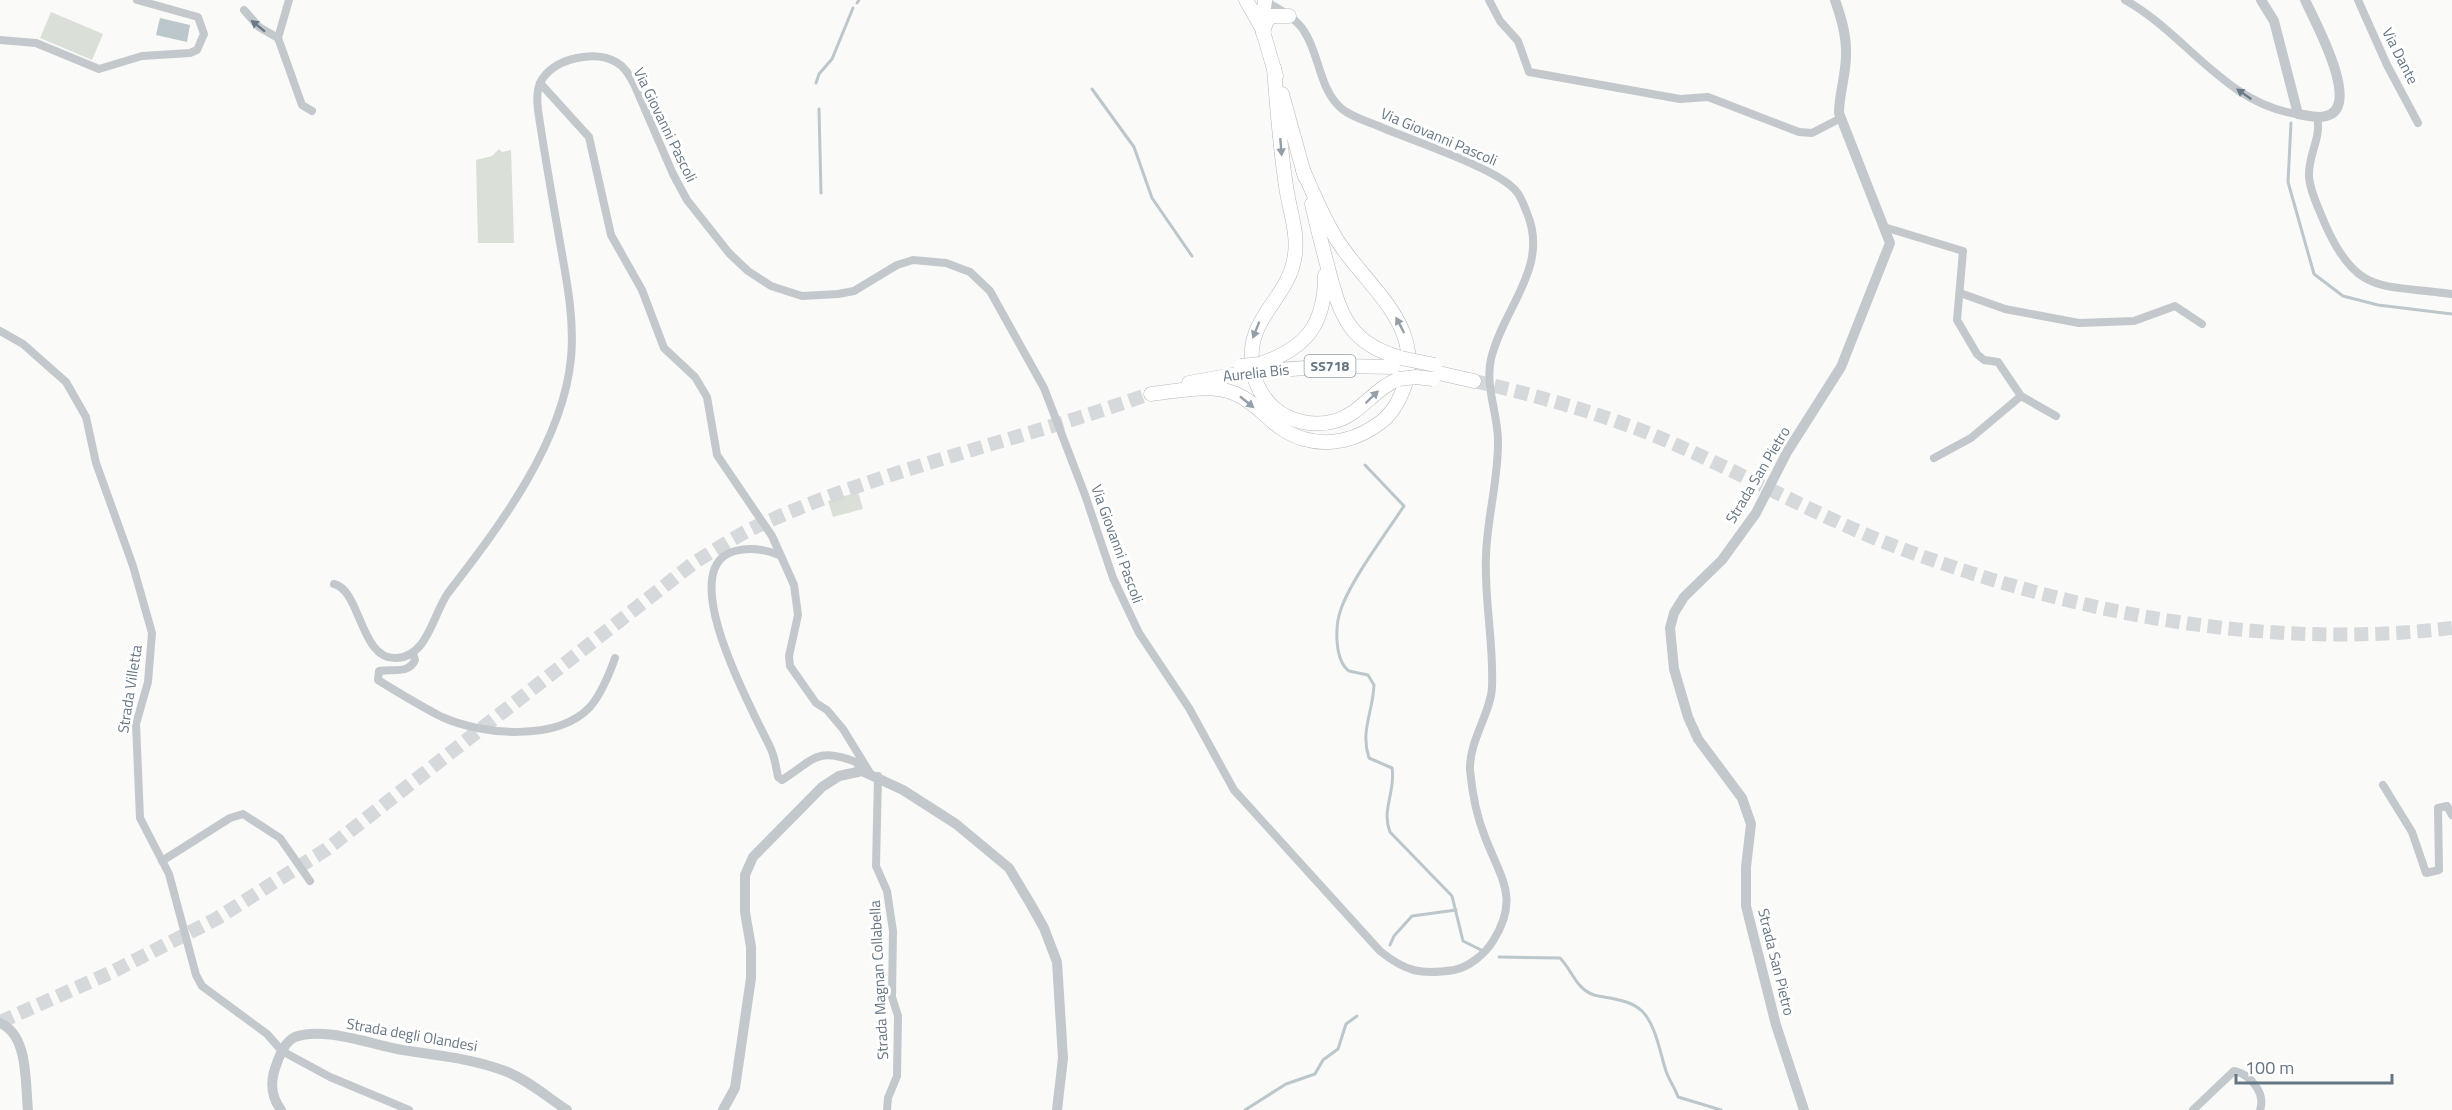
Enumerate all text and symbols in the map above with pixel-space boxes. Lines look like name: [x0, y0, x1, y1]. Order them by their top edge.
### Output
one-way arrow: [251, 20, 266, 33]
street label: Via Dante: [2376, 23, 2425, 88]
street label: Via Giovanni Pascoli: [628, 64, 703, 186]
one-way arrow: [2237, 88, 2253, 100]
street label: Via Giovanni Pascoli: [1377, 102, 1501, 172]
one-way arrow: [1276, 138, 1286, 157]
one-way arrow: [1396, 317, 1405, 334]
one-way arrow: [1251, 322, 1261, 340]
road number: SS718: [1304, 355, 1356, 377]
street label: Aurelia Bis: [1222, 358, 1290, 387]
one-way arrow: [1364, 390, 1379, 404]
one-way arrow: [1240, 395, 1255, 408]
street label: Strada San Pietro: [1719, 422, 1796, 528]
street label: Via Giovanni Pascoli: [1085, 481, 1150, 606]
street label: Strada Villetta: [111, 643, 148, 735]
street label: Strada Magnan Collabella: [863, 899, 894, 1060]
street label: Strada San Pietro: [1752, 906, 1801, 1018]
street label: Strada degli Olandesi: [345, 1012, 479, 1057]
scale bar: [2236, 1047, 2392, 1085]
text: 100 m: [2245, 1054, 2294, 1081]

